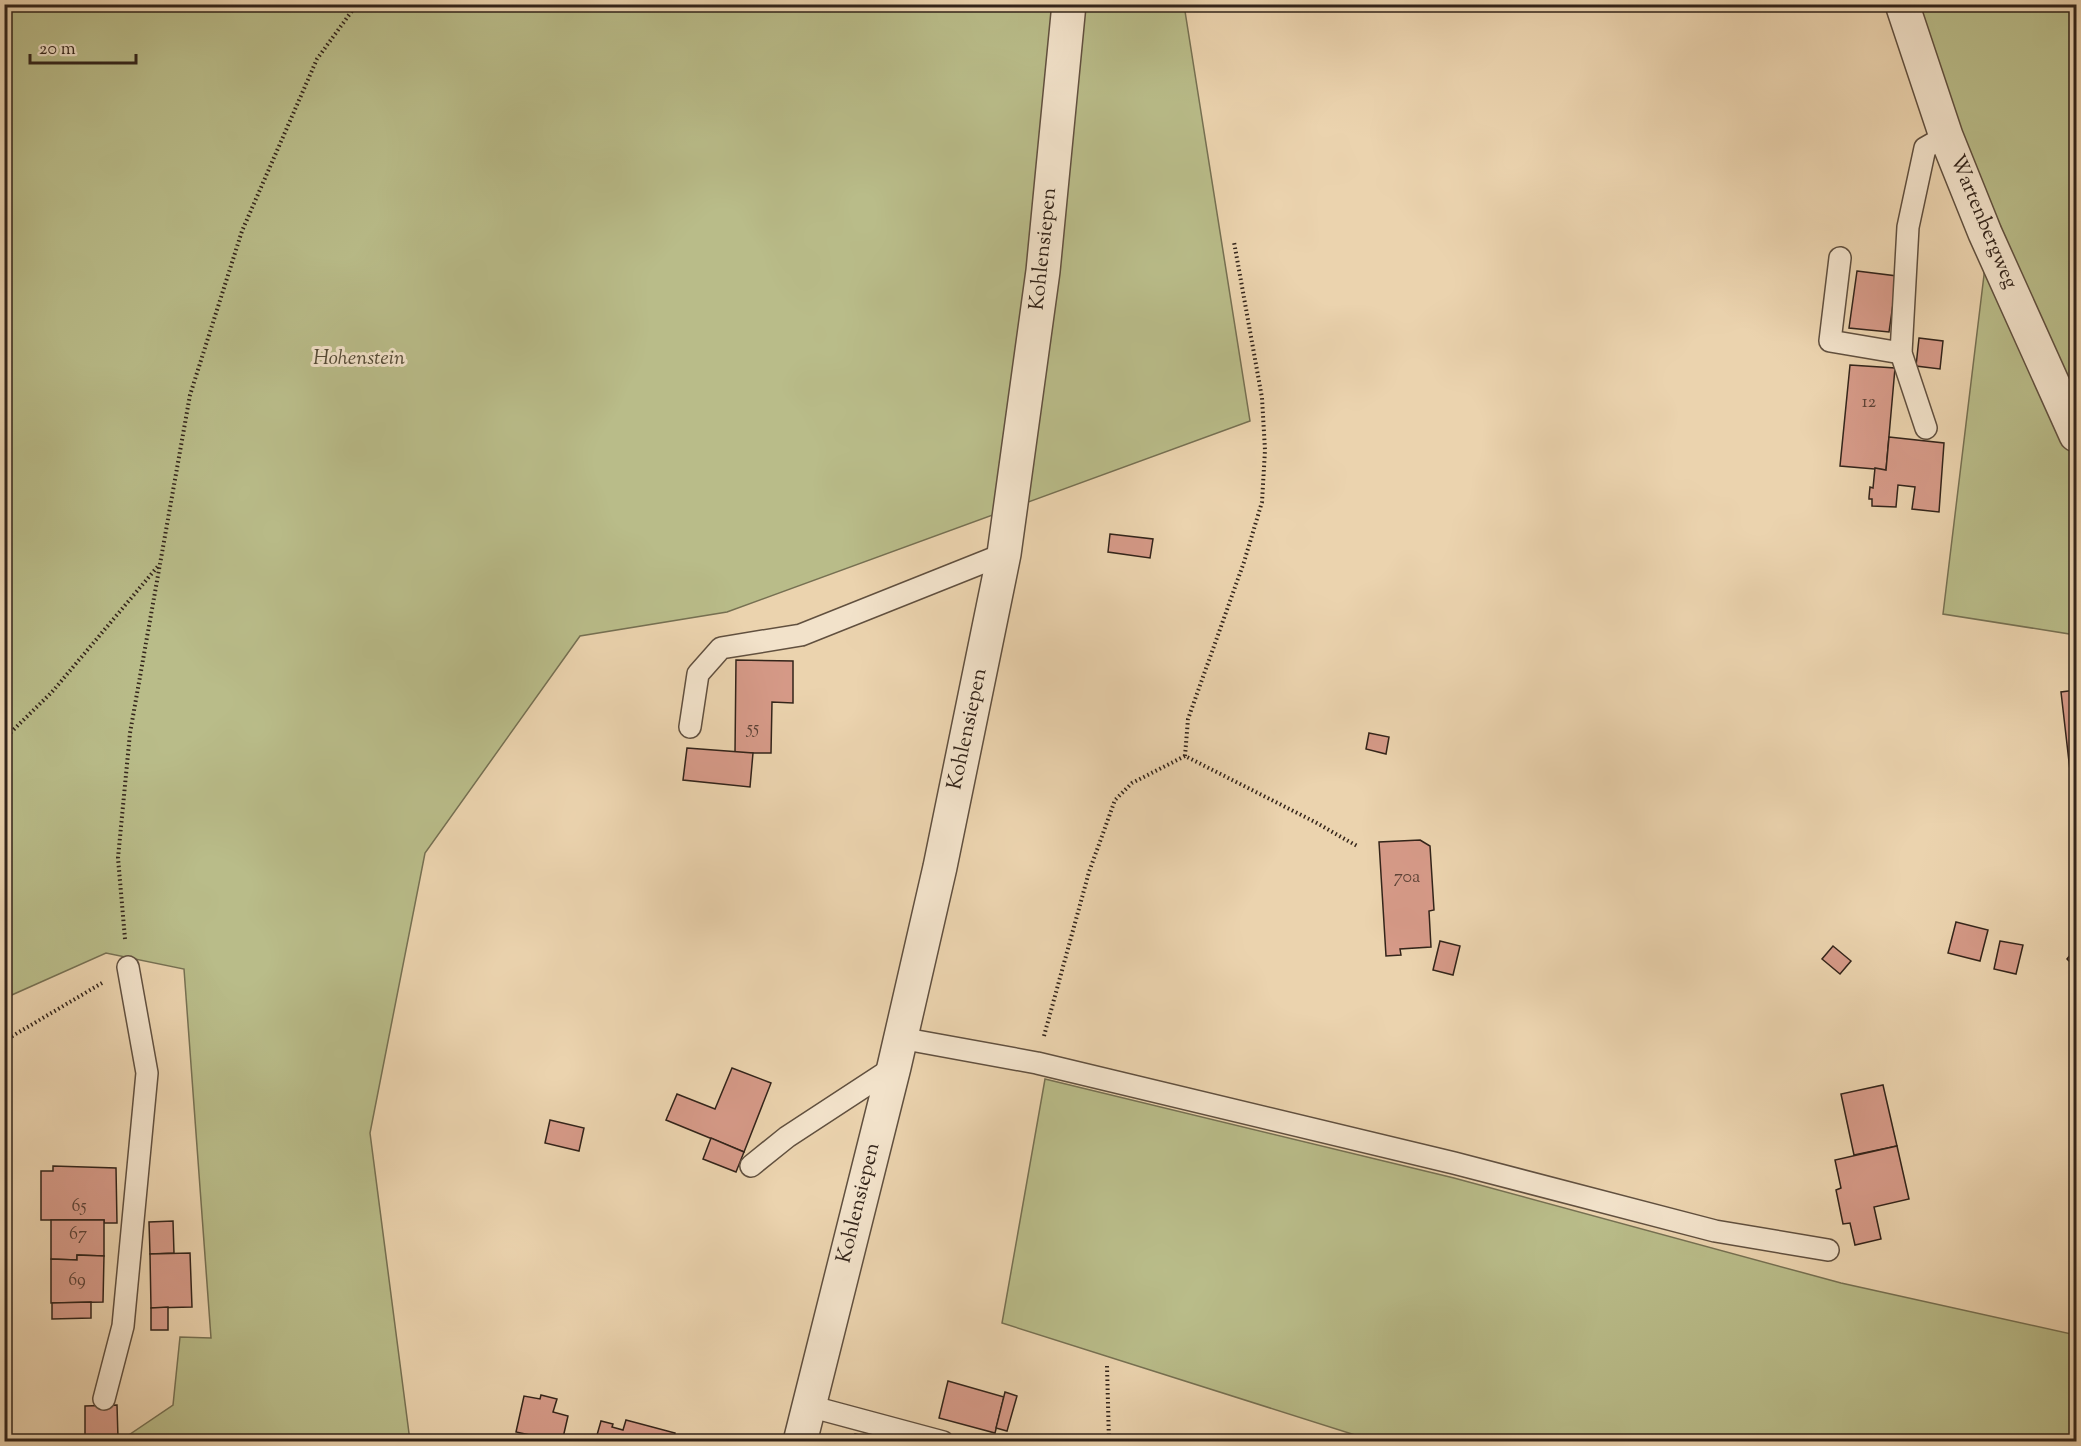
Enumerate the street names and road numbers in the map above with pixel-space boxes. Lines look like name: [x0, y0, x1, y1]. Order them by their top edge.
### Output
street label: Wartenbergweg: [1941, 150, 2025, 294]
street label: Kohlensiepen: [1023, 186, 1065, 312]
street label: Kohlensiepen: [941, 666, 995, 792]
street label: Kohlensiepen: [830, 1140, 888, 1266]

